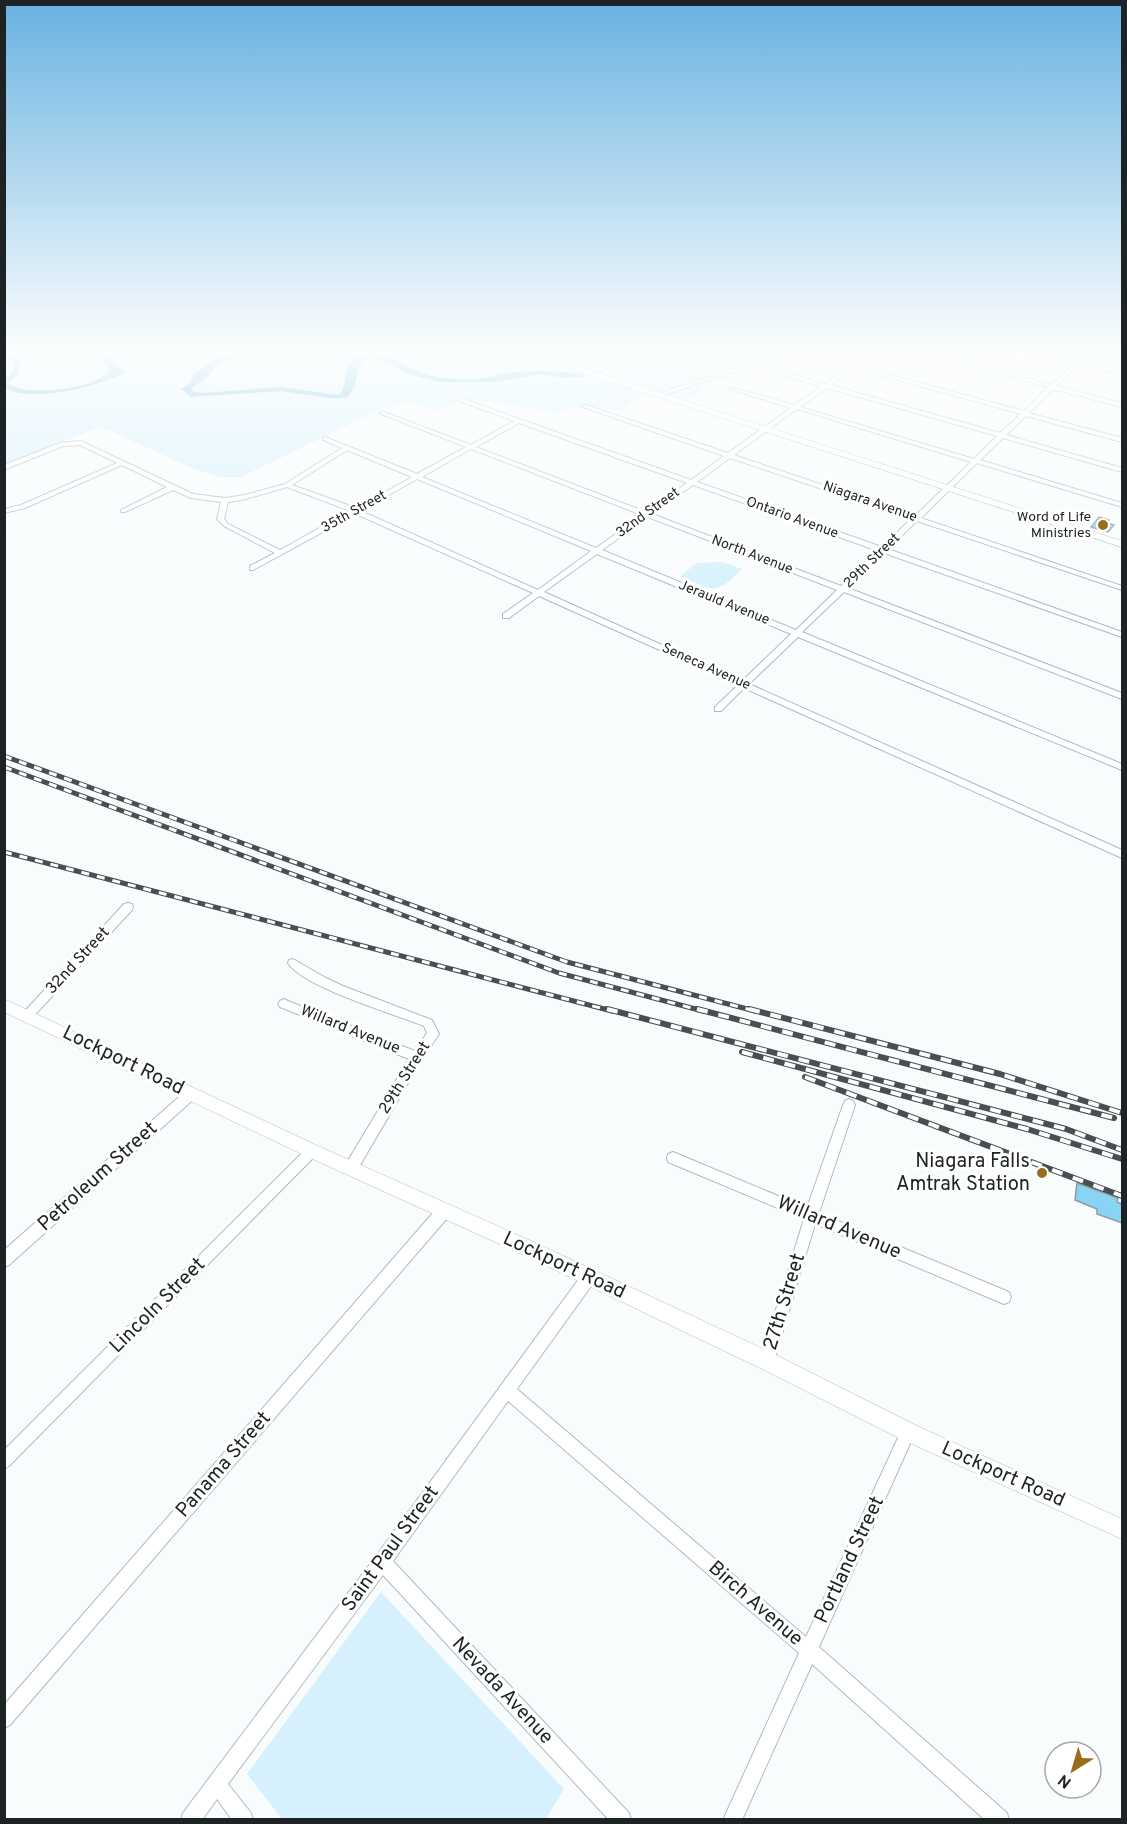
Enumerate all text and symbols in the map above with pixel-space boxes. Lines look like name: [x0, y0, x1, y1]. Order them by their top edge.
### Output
street label: Niagara Avenue: [821, 478, 919, 526]
street label: 32nd Street: [613, 484, 683, 542]
street label: 35th Street: [318, 487, 390, 537]
street label: Ontario Avenue: [744, 493, 840, 543]
place label: Word of Life Ministries: [1017, 509, 1091, 542]
marker: Word of Life Ministries: [1096, 518, 1110, 532]
street label: 29th Street: [840, 530, 904, 592]
street label: North Avenue: [709, 532, 795, 578]
street label: Jerauld Avenue: [676, 577, 772, 629]
street label: Seneca Avenue: [659, 640, 753, 694]
street label: 32nd Street: [42, 923, 114, 999]
street label: Willard Avenue: [297, 1001, 403, 1059]
street label: Lockport Road: [58, 1020, 188, 1102]
street label: 29th Street: [375, 1038, 435, 1118]
street label: Petroleum Street: [33, 1116, 163, 1238]
place label: Niagara Falls Amtrak Station: [896, 1149, 1030, 1198]
marker: Niagara Falls Amtrak Station: [1035, 1166, 1049, 1180]
street label: Willard Avenue: [773, 1190, 905, 1266]
street label: Lockport Road: [498, 1226, 630, 1306]
street label: 27th Street: [758, 1250, 812, 1354]
street label: Lincoln Street: [104, 1252, 212, 1360]
street label: Panama Street: [171, 1406, 277, 1524]
street label: Lockport Road: [937, 1436, 1069, 1514]
street label: Saint Paul Street: [336, 1481, 446, 1617]
street label: Portland Street: [809, 1492, 891, 1628]
street label: Birch Avenue: [702, 1556, 808, 1652]
street label: Nevada Avenue: [446, 1632, 558, 1750]
north arrow: [1043, 1740, 1103, 1800]
text: N: [1055, 1769, 1076, 1792]

